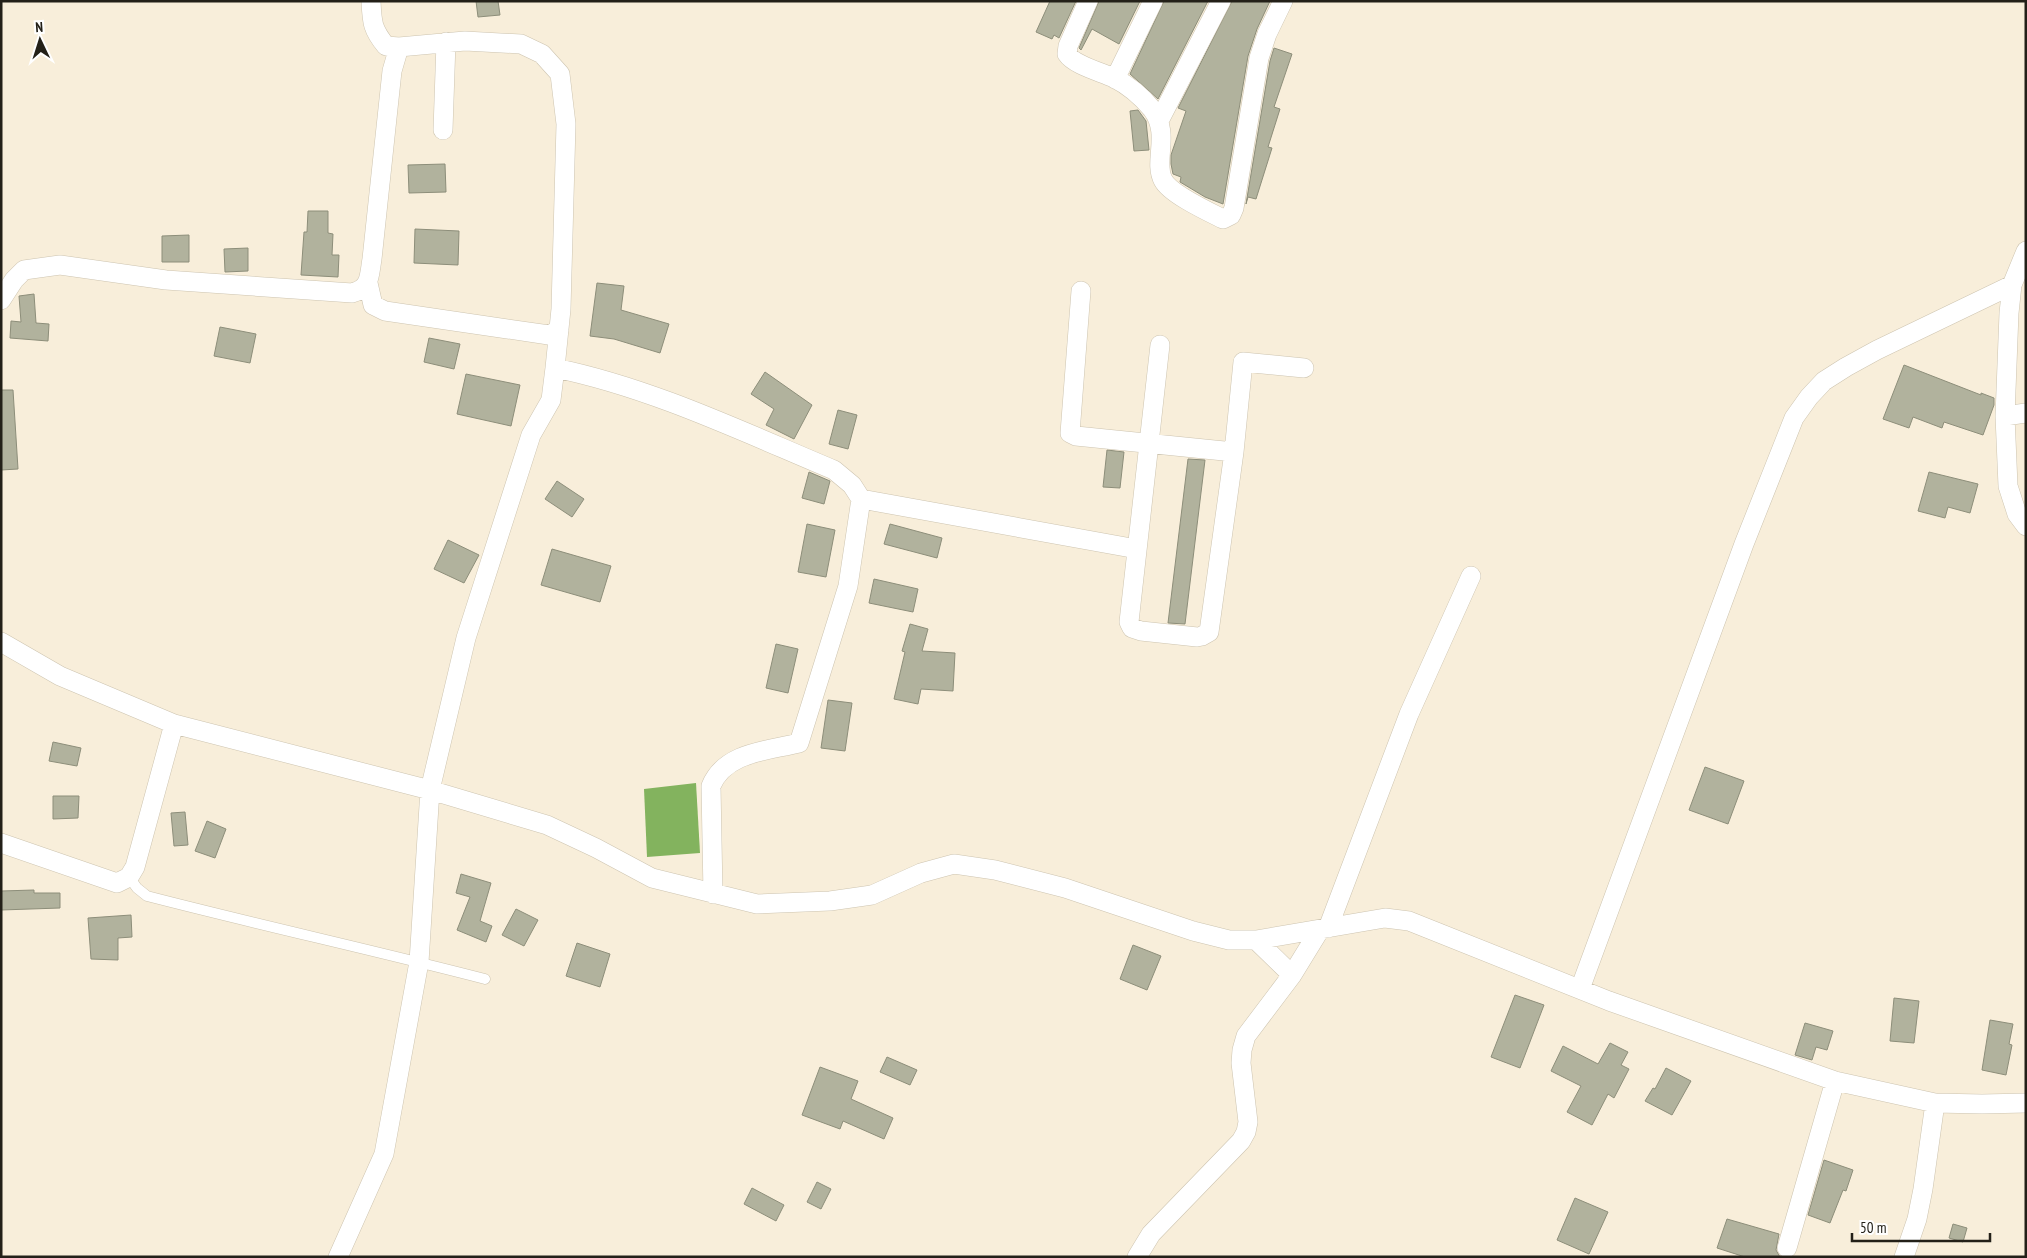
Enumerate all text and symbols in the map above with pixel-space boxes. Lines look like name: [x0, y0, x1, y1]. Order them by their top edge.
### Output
north arrow: [15, 15, 65, 65]
text: N: [35, 18, 43, 36]
scale bar: [1852, 1210, 1990, 1242]
text: 50 m: [1860, 1218, 1886, 1237]

